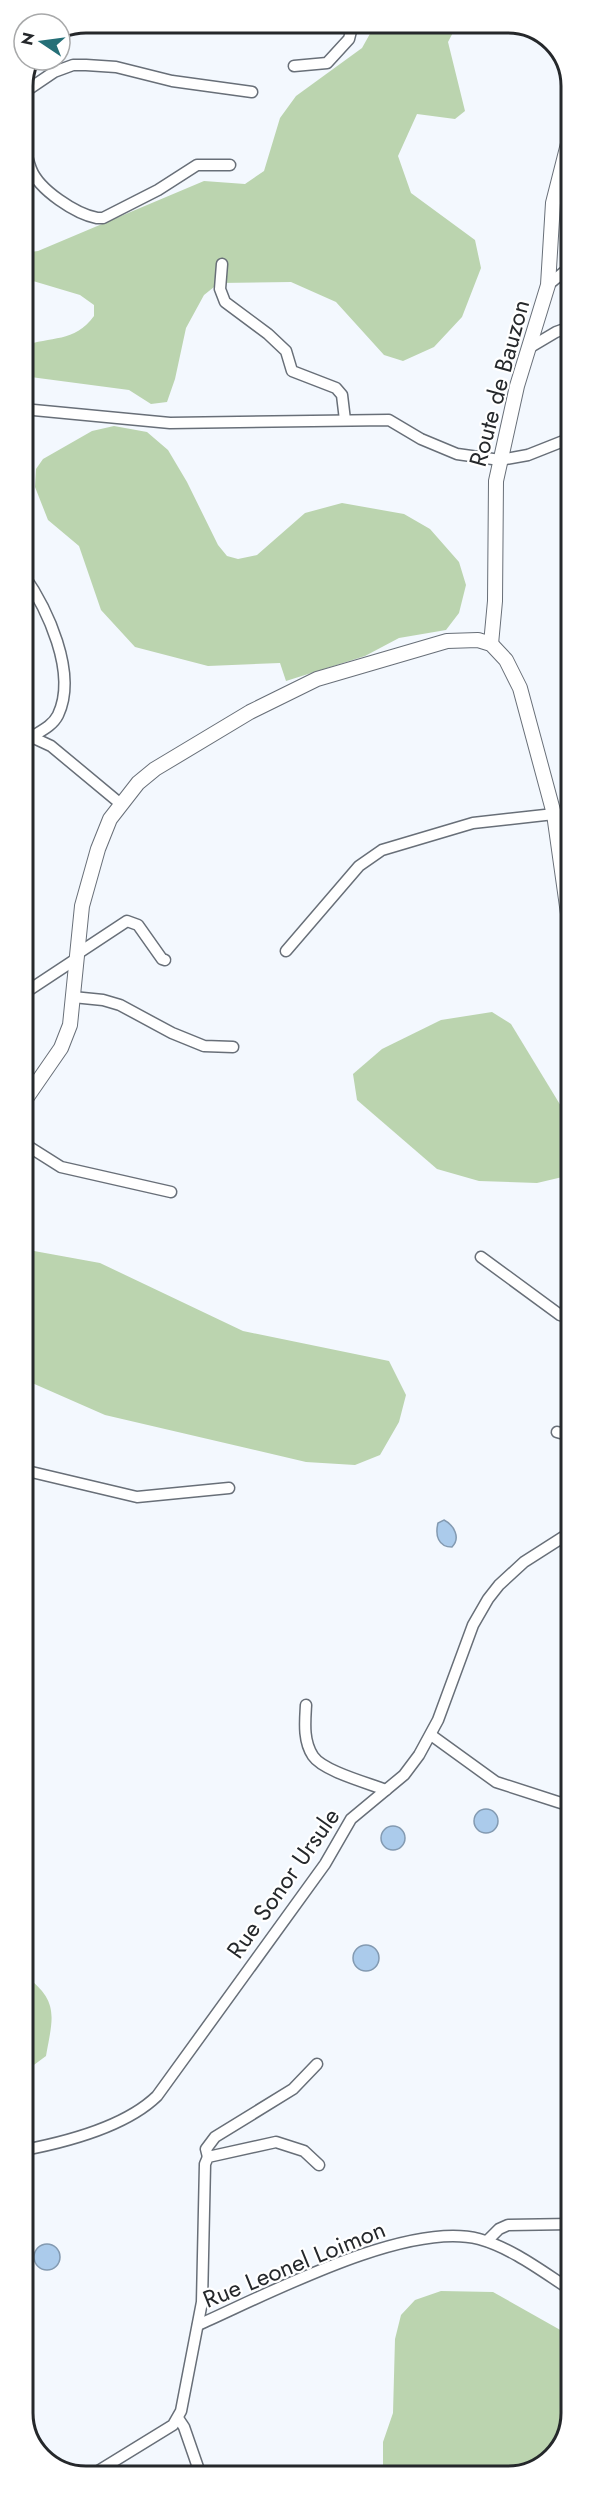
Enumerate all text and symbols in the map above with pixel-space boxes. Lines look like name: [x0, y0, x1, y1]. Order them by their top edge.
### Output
north arrow: [12, 12, 72, 72]
text: N: [15, 30, 41, 48]
street label: Route de Bauzon: [460, 296, 538, 470]
street label: Rue Sonor Ursule: [218, 1801, 348, 1965]
street label: Rue Leonel Loimon: [197, 2211, 391, 2317]

